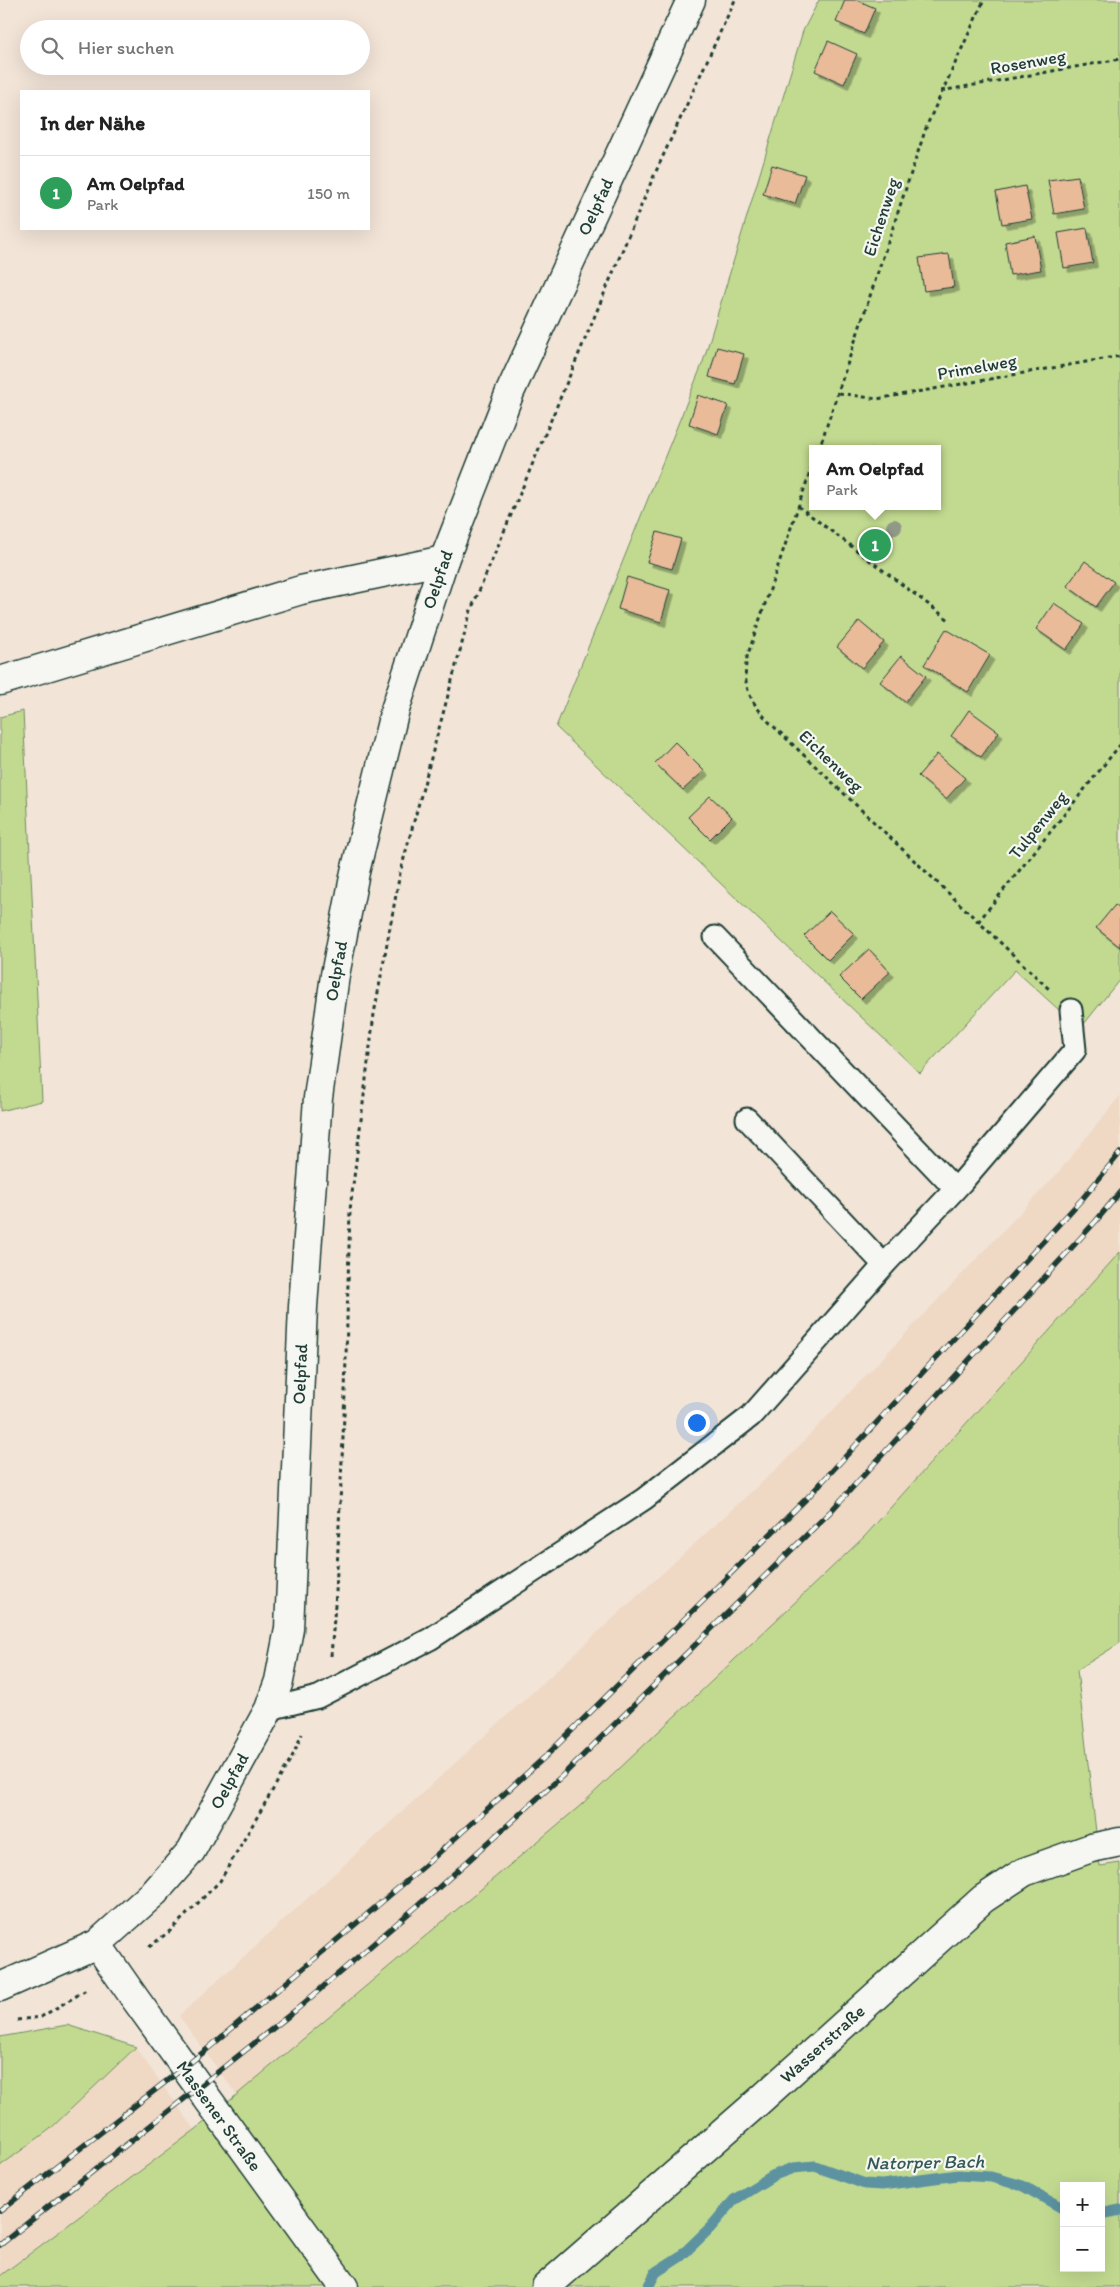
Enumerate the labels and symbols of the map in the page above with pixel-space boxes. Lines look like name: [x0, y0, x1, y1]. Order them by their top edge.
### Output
street label: Rosenweg: [989, 44, 1068, 79]
street label: Oelpfad: [573, 174, 618, 239]
street label: Eichenweg: [858, 174, 904, 259]
street label: Primelweg: [936, 349, 1019, 385]
pin: 1: [859, 526, 891, 564]
street label: Oelpfad: [418, 547, 458, 612]
street label: Eichenweg: [794, 725, 868, 798]
street label: Tulpenweg: [1004, 786, 1073, 864]
street label: Oelpfad: [320, 939, 352, 1003]
street label: Oelpfad: [288, 1343, 312, 1405]
your location: [684, 1410, 710, 1436]
street label: Oelpfad: [205, 1749, 254, 1813]
street label: Wasserstraße: [775, 2000, 869, 2088]
street label: Massener Straße: [172, 2056, 266, 2176]
water label: Natorper Bach: [866, 2149, 985, 2175]

